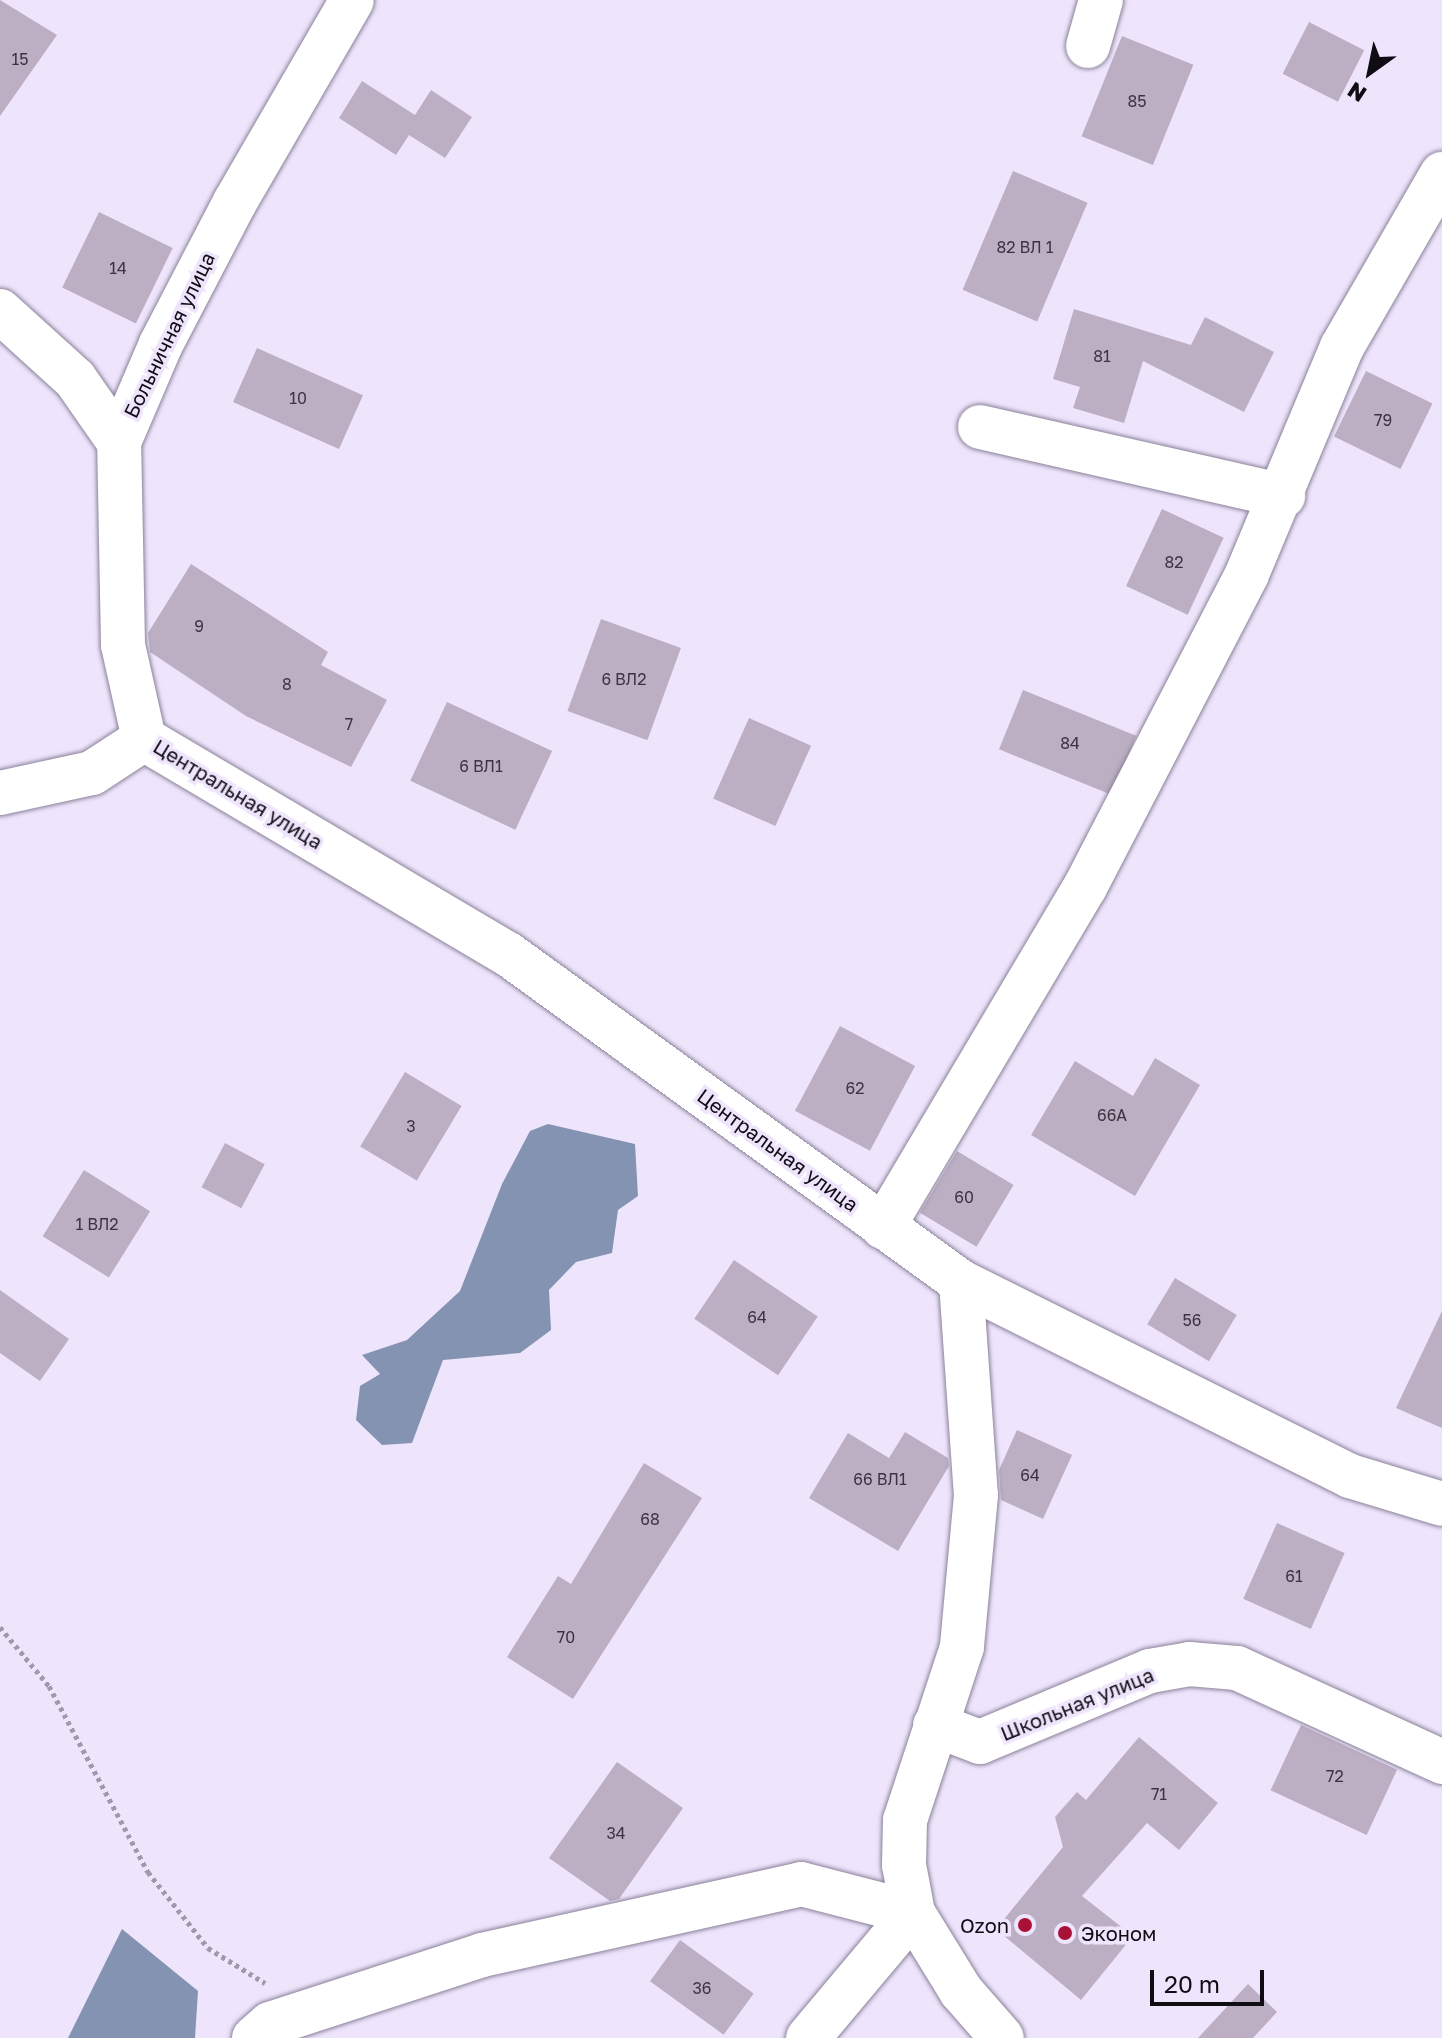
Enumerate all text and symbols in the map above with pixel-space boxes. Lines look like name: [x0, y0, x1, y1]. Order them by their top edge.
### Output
north arrow: [1330, 32, 1410, 112]
house number: 15: [11, 49, 29, 69]
text: N: [1342, 77, 1371, 108]
house number: 85: [1127, 91, 1147, 111]
house number: 82 ВЛ 1: [997, 237, 1053, 257]
street label: Больничная улица: [118, 248, 220, 422]
house number: 14: [109, 258, 127, 278]
house number: 81: [1093, 346, 1111, 366]
house number: 10: [289, 388, 307, 408]
house number: 79: [1374, 410, 1392, 430]
house number: 82: [1164, 552, 1184, 572]
house number: 9: [194, 616, 204, 636]
house number: 6 ВЛ2: [601, 669, 647, 689]
house number: 8: [282, 674, 292, 694]
house number: 7: [345, 714, 353, 734]
house number: 84: [1060, 733, 1080, 753]
street label: Центральная улица: [149, 734, 327, 854]
house number: 6 ВЛ1: [459, 756, 503, 776]
house number: 62: [846, 1078, 864, 1098]
street label: Центральная улица: [693, 1084, 863, 1216]
house number: 66А: [1097, 1105, 1127, 1125]
house number: 3: [406, 1116, 416, 1136]
house number: 60: [954, 1187, 974, 1207]
house number: 1 ВЛ2: [75, 1214, 119, 1234]
house number: 64: [747, 1307, 767, 1327]
house number: 56: [1183, 1310, 1201, 1330]
house number: 64: [1020, 1465, 1040, 1485]
house number: 66 ВЛ1: [853, 1469, 907, 1489]
house number: 68: [640, 1509, 660, 1529]
house number: 61: [1285, 1566, 1303, 1586]
house number: 70: [557, 1627, 575, 1647]
street label: Школьная улица: [997, 1662, 1157, 1746]
house number: 72: [1326, 1766, 1344, 1786]
house number: 71: [1151, 1784, 1167, 1804]
house number: 34: [606, 1823, 626, 1843]
place label: Ozon: [960, 1913, 1009, 1937]
marker: Ozon: [1016, 1916, 1034, 1934]
place label: Эконом: [1081, 1921, 1156, 1945]
marker: Эконом: [1056, 1924, 1074, 1942]
scale bar: [1154, 1954, 1268, 2004]
text: 20 m: [1164, 1969, 1220, 1998]
house number: 36: [692, 1978, 712, 1998]

